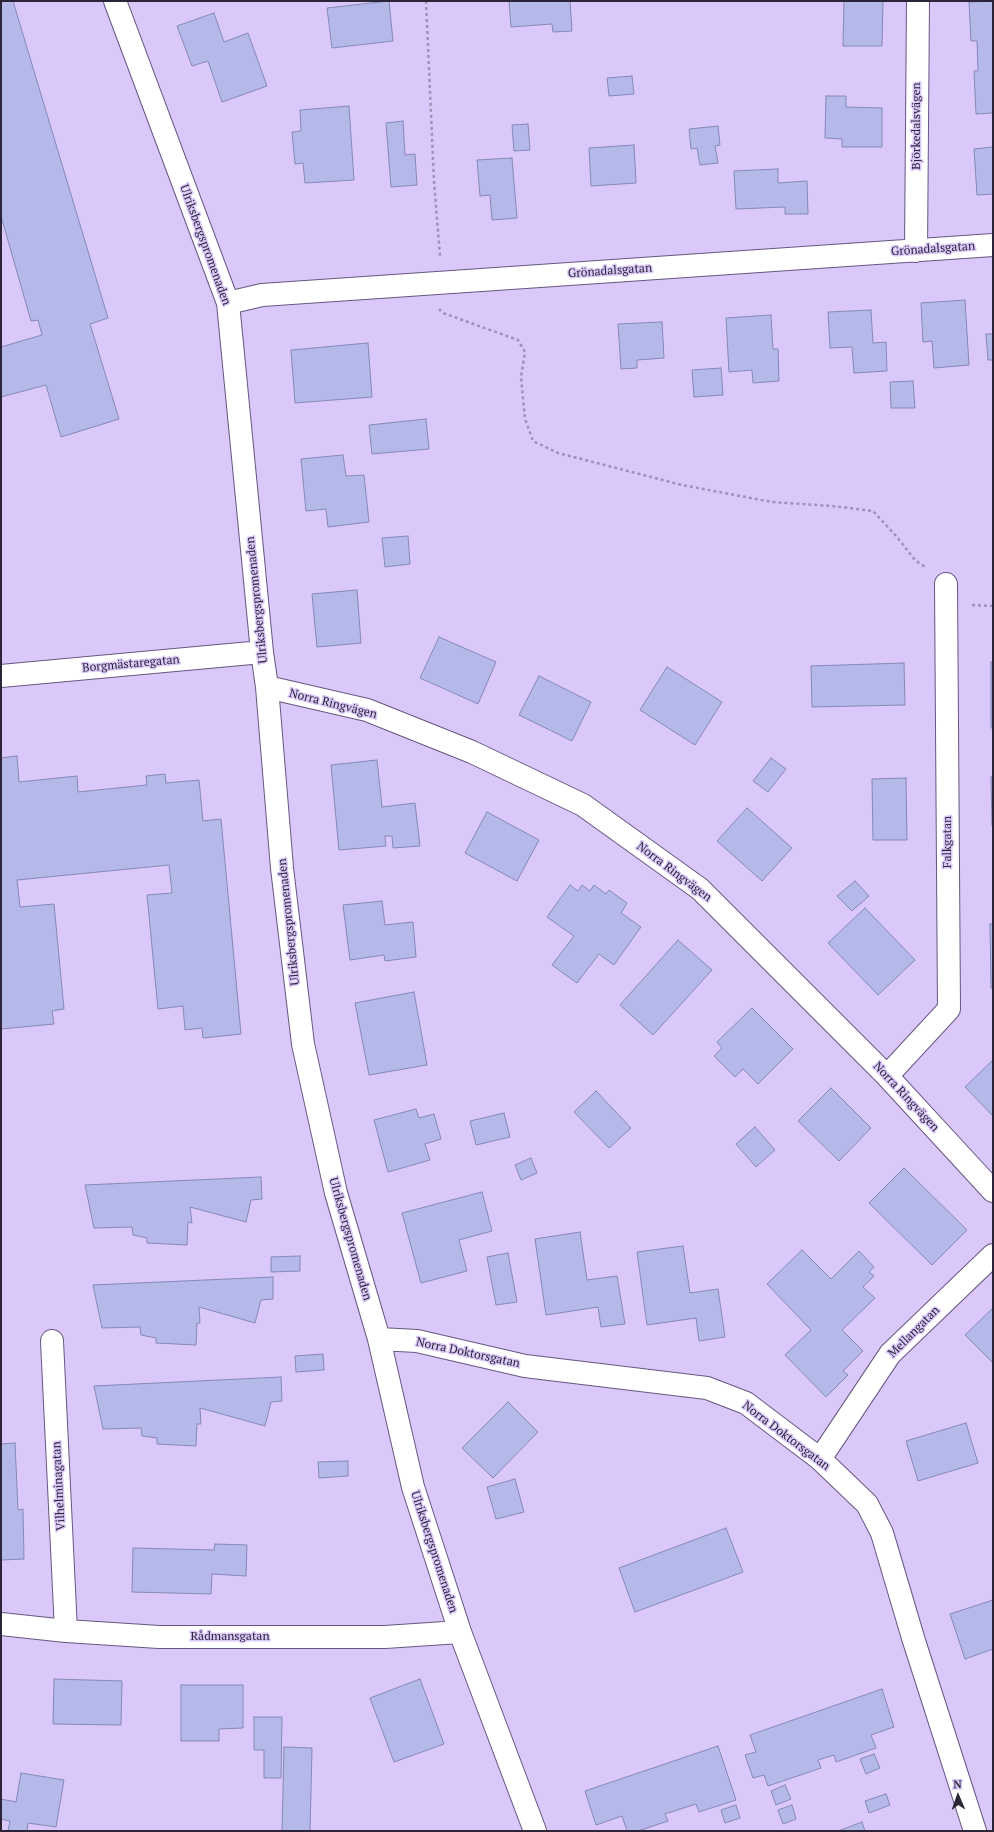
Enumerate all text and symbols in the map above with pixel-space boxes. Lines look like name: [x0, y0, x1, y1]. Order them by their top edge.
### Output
street label: Björkedalsvägen: [910, 82, 924, 170]
street label: Ulriksbergspromenaden: [176, 183, 234, 307]
street label: Grönadalsgatan: [890, 239, 976, 259]
street label: Grönadalsgatan: [567, 261, 653, 281]
street label: Ulriksbergspromenaden: [243, 536, 271, 664]
street label: Borgmästaregatan: [82, 653, 180, 675]
street label: Norra Ringvägen: [288, 686, 378, 722]
street label: Falkgatan: [941, 816, 955, 868]
street label: Norra Ringvägen: [634, 839, 714, 905]
street label: Ulriksbergspromenaden: [275, 858, 303, 986]
street label: Norra Ringvägen: [870, 1059, 942, 1135]
street label: Ulriksbergspromenaden: [326, 1176, 374, 1302]
street label: Mellangatan: [885, 1303, 943, 1361]
street label: Norra Doktorsgatan: [415, 1335, 521, 1371]
street label: Norra Doktorsgatan: [739, 1398, 833, 1474]
street label: Vilhelminagatan: [49, 1441, 69, 1531]
street label: Ulriksbergspromenaden: [407, 1489, 461, 1615]
street label: Rådmansgatan: [190, 1630, 270, 1644]
north arrow: [938, 1776, 978, 1816]
text: N: [953, 1777, 962, 1791]

